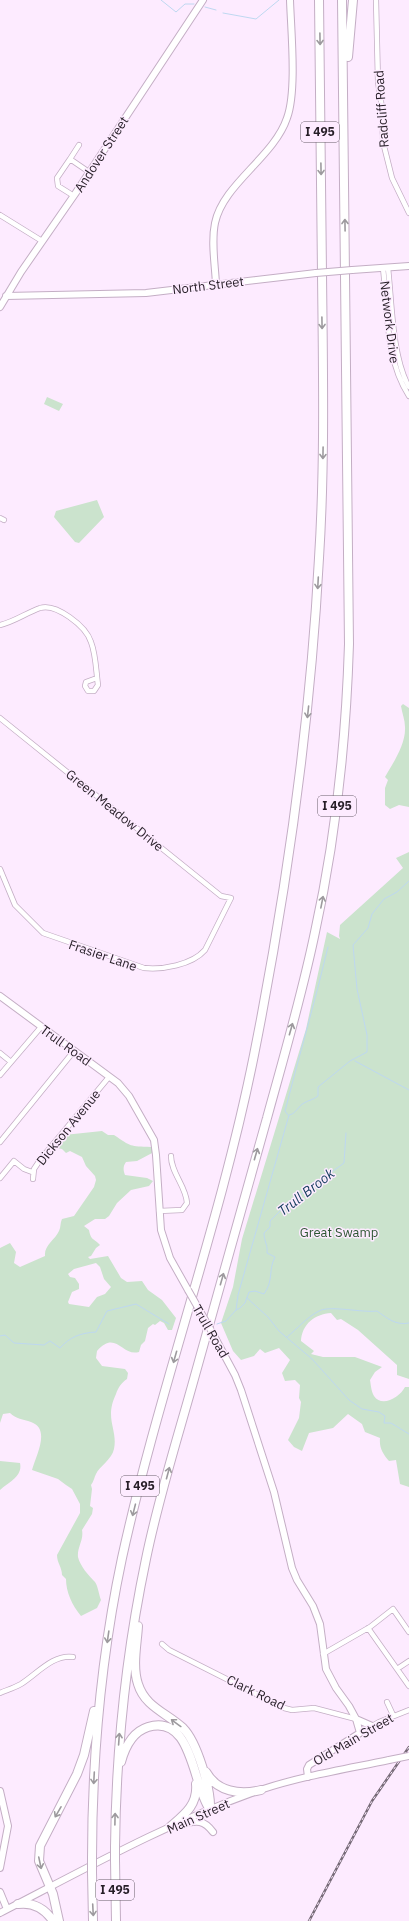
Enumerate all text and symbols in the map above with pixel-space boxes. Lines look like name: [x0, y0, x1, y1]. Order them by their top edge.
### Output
one-way arrow: [316, 32, 323, 45]
street label: Radcliff Road: [370, 70, 393, 148]
street label: Andover Street: [70, 113, 132, 196]
road number: I 495: [301, 122, 339, 142]
one-way arrow: [317, 162, 325, 175]
one-way arrow: [341, 219, 349, 232]
street label: North Street: [171, 273, 245, 298]
street label: Network Drive: [376, 280, 403, 364]
one-way arrow: [318, 316, 326, 329]
one-way arrow: [319, 446, 327, 459]
one-way arrow: [314, 576, 322, 589]
one-way arrow: [304, 705, 312, 718]
street label: Green Meadow Drive: [62, 766, 167, 855]
road number: I 495: [318, 796, 356, 816]
one-way arrow: [318, 896, 326, 909]
street label: Frasier Lane: [66, 936, 139, 975]
street label: Trull Road: [37, 1021, 95, 1070]
one-way arrow: [288, 1022, 295, 1035]
street label: Dickson Avenue: [33, 1086, 104, 1169]
one-way arrow: [253, 1148, 261, 1161]
water label: Trull Brook: [274, 1164, 339, 1220]
park label: Great Swamp: [300, 1224, 378, 1241]
one-way arrow: [219, 1273, 226, 1286]
street label: Trull Road: [188, 1301, 233, 1361]
one-way arrow: [171, 1351, 178, 1364]
one-way arrow: [164, 1467, 172, 1480]
road number: I 495: [121, 1476, 159, 1496]
one-way arrow: [129, 1503, 137, 1516]
one-way arrow: [104, 1630, 112, 1643]
street label: Clark Road: [224, 1671, 288, 1714]
street label: Old Main Street: [310, 1710, 397, 1769]
one-way arrow: [171, 1719, 182, 1727]
one-way arrow: [116, 1733, 123, 1746]
one-way arrow: [90, 1771, 97, 1784]
street label: Main Street: [164, 1795, 232, 1838]
one-way arrow: [53, 1806, 61, 1818]
one-way arrow: [112, 1813, 119, 1826]
one-way arrow: [37, 1856, 45, 1869]
road number: I 495: [96, 1880, 134, 1900]
one-way arrow: [89, 1903, 96, 1916]

